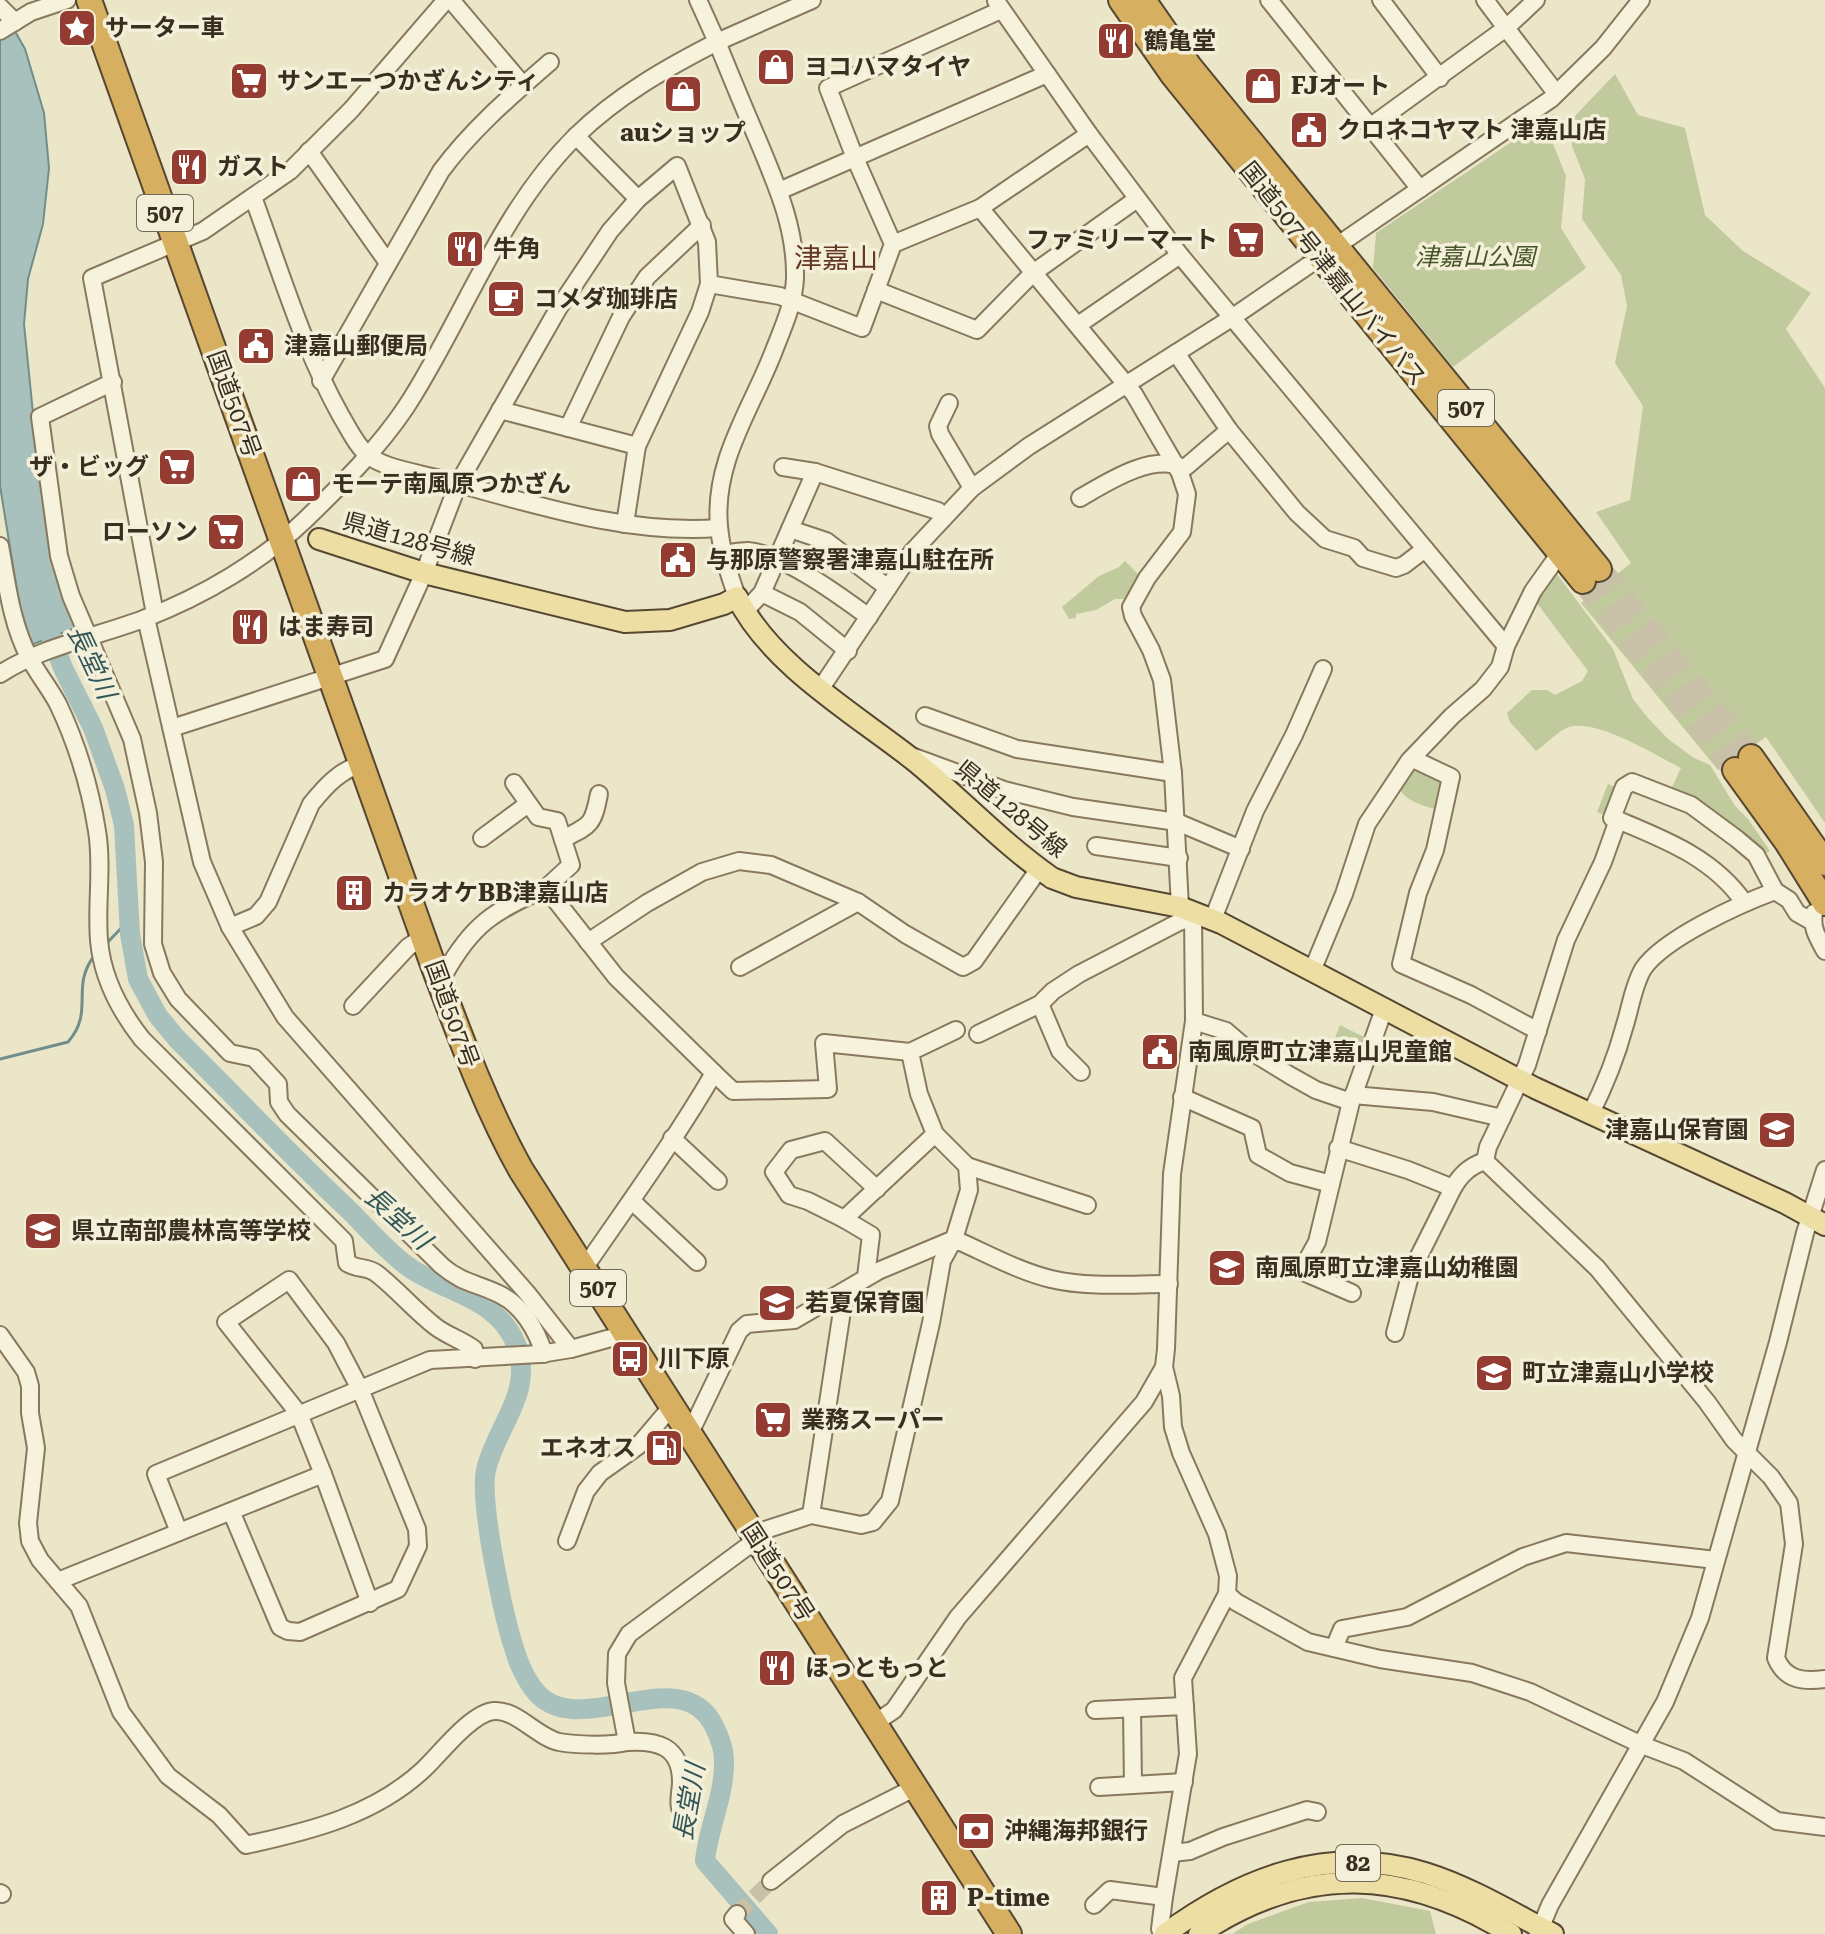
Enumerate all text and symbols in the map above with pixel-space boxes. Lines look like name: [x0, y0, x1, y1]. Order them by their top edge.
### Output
place icon: サーター車: [56, 7, 98, 49]
place label: サーター車: [105, 14, 225, 42]
restaurant icon: 鶴亀堂: [1095, 20, 1137, 62]
place label: 鶴亀堂: [1144, 27, 1216, 55]
shop icon: ヨコハマタイヤ: [755, 46, 797, 88]
place label: ヨコハマタイヤ: [804, 53, 971, 81]
supermarket icon: サンエーつかざんシティ: [228, 60, 270, 102]
shop icon: FJオート: [1242, 65, 1284, 107]
place label: サンエーつかざんシティ: [277, 67, 540, 95]
place label: FJオート: [1291, 72, 1390, 100]
shop icon: auショップ: [662, 73, 704, 115]
public building icon: クロネコヤマト 津嘉山店: [1288, 109, 1330, 151]
place label: クロネコヤマト 津嘉山店: [1337, 116, 1607, 144]
place label: auショップ: [620, 119, 746, 147]
restaurant icon: ガスト: [168, 146, 210, 188]
place label: ガスト: [217, 153, 289, 181]
street label: 国道507号津嘉山バイパス: [1234, 156, 1432, 392]
road number: 507: [137, 195, 193, 231]
supermarket icon: ファミリーマート: [1225, 219, 1267, 261]
place label: ファミリーマート: [1026, 226, 1218, 254]
restaurant icon: 牛角: [444, 228, 486, 270]
place label: 牛角: [493, 235, 541, 263]
district label: 津嘉山: [794, 242, 878, 275]
park label: 津嘉山公園: [1415, 243, 1538, 271]
cafe icon: コメダ珈琲店: [485, 278, 527, 320]
place label: コメダ珈琲店: [534, 285, 678, 313]
public building icon: 津嘉山郵便局: [235, 325, 277, 367]
place label: 津嘉山郵便局: [284, 332, 428, 360]
street label: 国道507号: [202, 346, 266, 462]
road number: 507: [1438, 390, 1494, 426]
supermarket icon: ザ・ビッグ: [156, 446, 198, 488]
place label: ザ・ビッグ: [29, 453, 149, 481]
shop icon: モーテ南風原つかざん: [282, 463, 324, 505]
place label: モーテ南風原つかざん: [331, 470, 571, 498]
street label: 県道128号線: [340, 507, 478, 571]
supermarket icon: ローソン: [205, 511, 247, 553]
place label: ローソン: [102, 518, 198, 546]
public building icon: 与那原警察署津嘉山駐在所: [657, 539, 699, 581]
place label: 与那原警察署津嘉山駐在所: [706, 546, 994, 574]
restaurant icon: はま寿司: [229, 606, 271, 648]
place label: はま寿司: [278, 613, 374, 641]
water label: 長堂川: [62, 620, 123, 706]
street label: 県道128号線: [950, 754, 1072, 864]
building icon: カラオケBB津嘉山店: [333, 872, 375, 914]
place label: カラオケBB津嘉山店: [382, 879, 608, 907]
street label: 国道507号: [420, 956, 484, 1072]
public building icon: 南風原町立津嘉山児童館: [1139, 1031, 1181, 1073]
place label: 南風原町立津嘉山児童館: [1188, 1038, 1452, 1066]
school or university icon: 津嘉山保育園: [1756, 1109, 1798, 1151]
place label: 津嘉山保育園: [1605, 1116, 1749, 1144]
water label: 長堂川: [359, 1181, 439, 1257]
school or university icon: 県立南部農林高等学校: [22, 1210, 64, 1252]
place label: 県立南部農林高等学校: [71, 1217, 311, 1245]
school or university icon: 南風原町立津嘉山幼稚園: [1206, 1247, 1248, 1289]
place label: 南風原町立津嘉山幼稚園: [1255, 1254, 1519, 1282]
road number: 507: [570, 1270, 626, 1306]
school or university icon: 若夏保育園: [756, 1282, 798, 1324]
place label: 若夏保育園: [805, 1289, 925, 1317]
bus stop icon: 川下原: [609, 1338, 651, 1380]
place label: 川下原: [658, 1345, 730, 1373]
school or university icon: 町立津嘉山小学校: [1473, 1352, 1515, 1394]
place label: 町立津嘉山小学校: [1522, 1359, 1714, 1387]
supermarket icon: 業務スーパー: [752, 1399, 794, 1441]
place label: 業務スーパー: [801, 1406, 945, 1434]
fuel station icon: エネオス: [643, 1427, 685, 1469]
place label: エネオス: [540, 1434, 636, 1462]
street label: 国道507号: [736, 1517, 820, 1627]
restaurant icon: ほっともっと: [756, 1647, 798, 1689]
place label: ほっともっと: [805, 1654, 949, 1682]
water label: 長堂川: [667, 1758, 711, 1843]
bank icon: 沖縄海邦銀行: [955, 1810, 997, 1852]
place label: 沖縄海邦銀行: [1004, 1817, 1148, 1845]
road number: 82: [1336, 1845, 1380, 1881]
building icon: P-time: [918, 1877, 960, 1919]
place label: P-time: [967, 1884, 1050, 1912]

